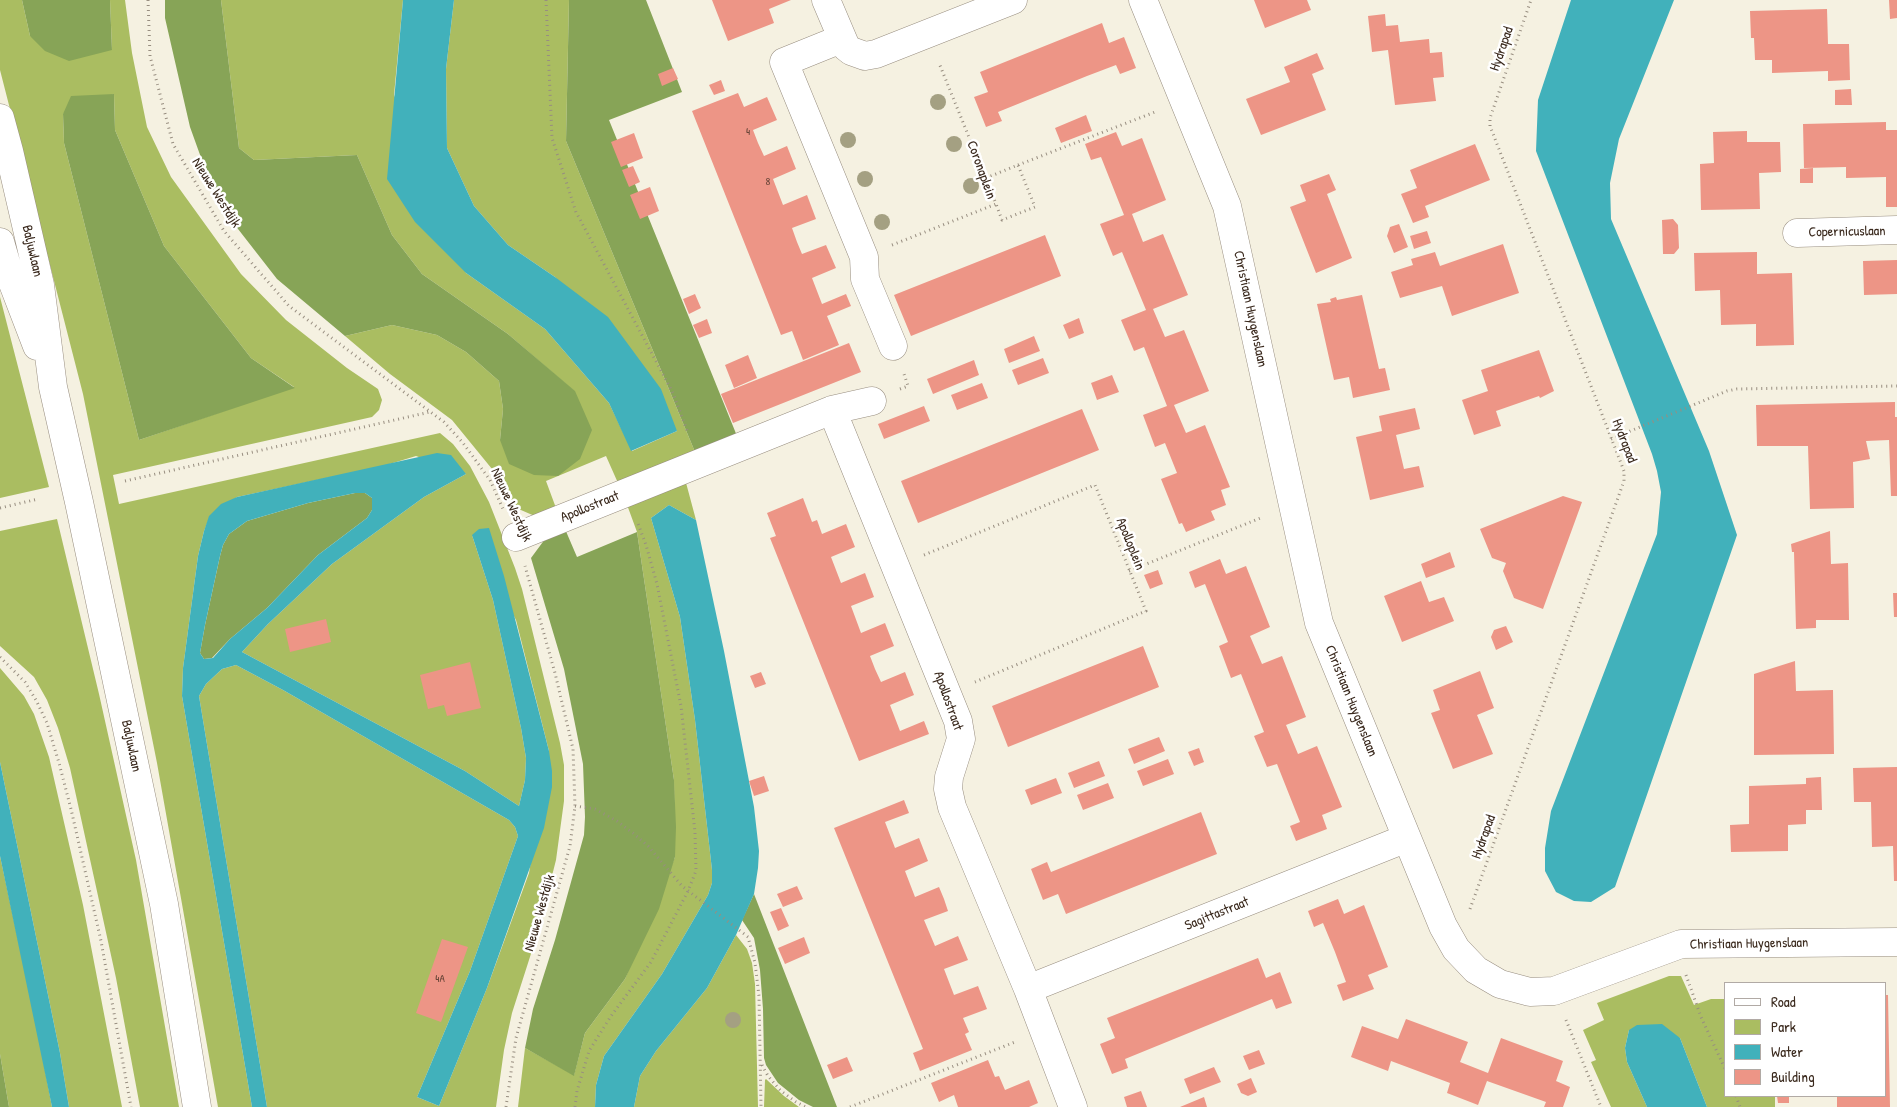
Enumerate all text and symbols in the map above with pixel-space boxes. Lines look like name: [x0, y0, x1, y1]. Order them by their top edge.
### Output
street label: Hydrapad: [1487, 25, 1517, 73]
house number: 4: [746, 125, 750, 139]
street label: Coronaplein: [963, 139, 999, 201]
street label: Nieuwe Westdijk: [188, 155, 244, 231]
house number: 8: [766, 175, 770, 189]
street label: Baljuwlaan: [18, 223, 46, 279]
street label: Copernicuslaan: [1808, 223, 1886, 241]
street label: Christiaan Huygenslaan: [1229, 249, 1271, 369]
street label: Hydrapad: [1608, 417, 1640, 465]
street label: Nieuwe Westdijk: [487, 466, 535, 544]
street label: Apollostraat: [558, 488, 622, 526]
street label: Apolloplein: [1112, 515, 1148, 573]
street label: Christiaan Huygenslaan: [1321, 643, 1381, 759]
street label: Apollostraat: [930, 669, 966, 733]
street label: Baljuwlaan: [117, 718, 145, 774]
street label: Hydrapad: [1468, 813, 1500, 861]
street label: Nieuwe Westdijk: [521, 873, 559, 953]
street label: Sagittastraat: [1182, 894, 1252, 934]
street label: Christiaan Huygenslaan: [1690, 935, 1808, 953]
house number: 4A: [435, 972, 445, 986]
legend: [1724, 982, 1887, 1097]
text: Road: [1771, 991, 1796, 1012]
text: Park: [1771, 1016, 1796, 1037]
text: Water: [1771, 1041, 1803, 1062]
text: Building: [1771, 1066, 1815, 1087]

